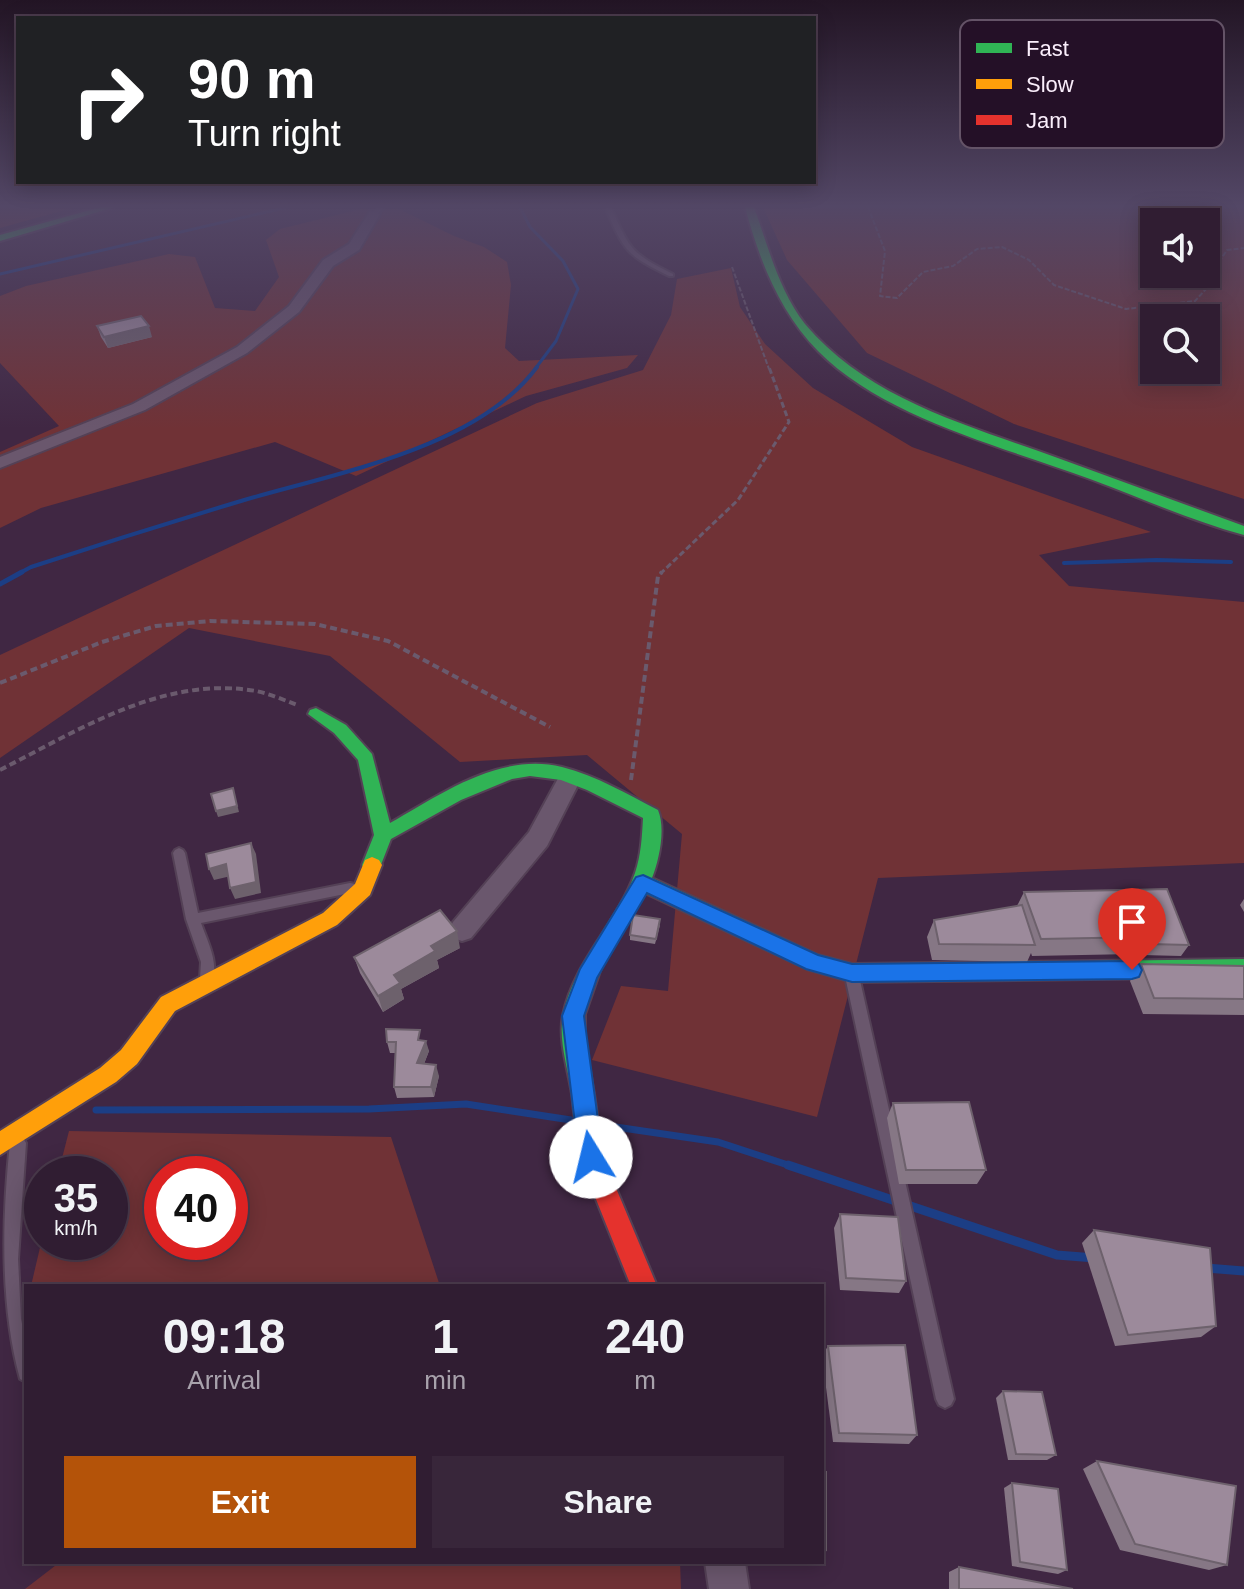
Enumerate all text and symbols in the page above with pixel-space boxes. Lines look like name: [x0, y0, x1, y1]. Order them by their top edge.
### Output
legend: [960, 20, 1224, 148]
text: Fast: [1026, 36, 1069, 61]
text: 90 m: [188, 47, 316, 110]
icon: right: [56, 48, 160, 152]
text: Slow: [1026, 72, 1074, 97]
text: Jam: [1026, 108, 1068, 133]
text: Turn right: [188, 113, 341, 154]
map controls: [1140, 208, 1220, 384]
button: sound: [1140, 208, 1220, 288]
button: search: [1140, 304, 1220, 384]
pin: [1098, 888, 1166, 970]
icon: arrive: [1110, 900, 1154, 944]
position arrow: [549, 1115, 633, 1199]
speed limit sign: 40: [144, 1156, 248, 1260]
text: 35: [54, 1176, 98, 1220]
text: km/h: [54, 1217, 98, 1239]
text: 09:18: [163, 1310, 286, 1363]
text: 1: [432, 1310, 459, 1363]
text: 240: [605, 1310, 685, 1363]
text: Arrival: [187, 1365, 261, 1395]
text: min: [424, 1365, 466, 1395]
text: m: [634, 1365, 656, 1395]
button: Exit: [64, 1456, 416, 1548]
button: Share: [432, 1456, 784, 1548]

